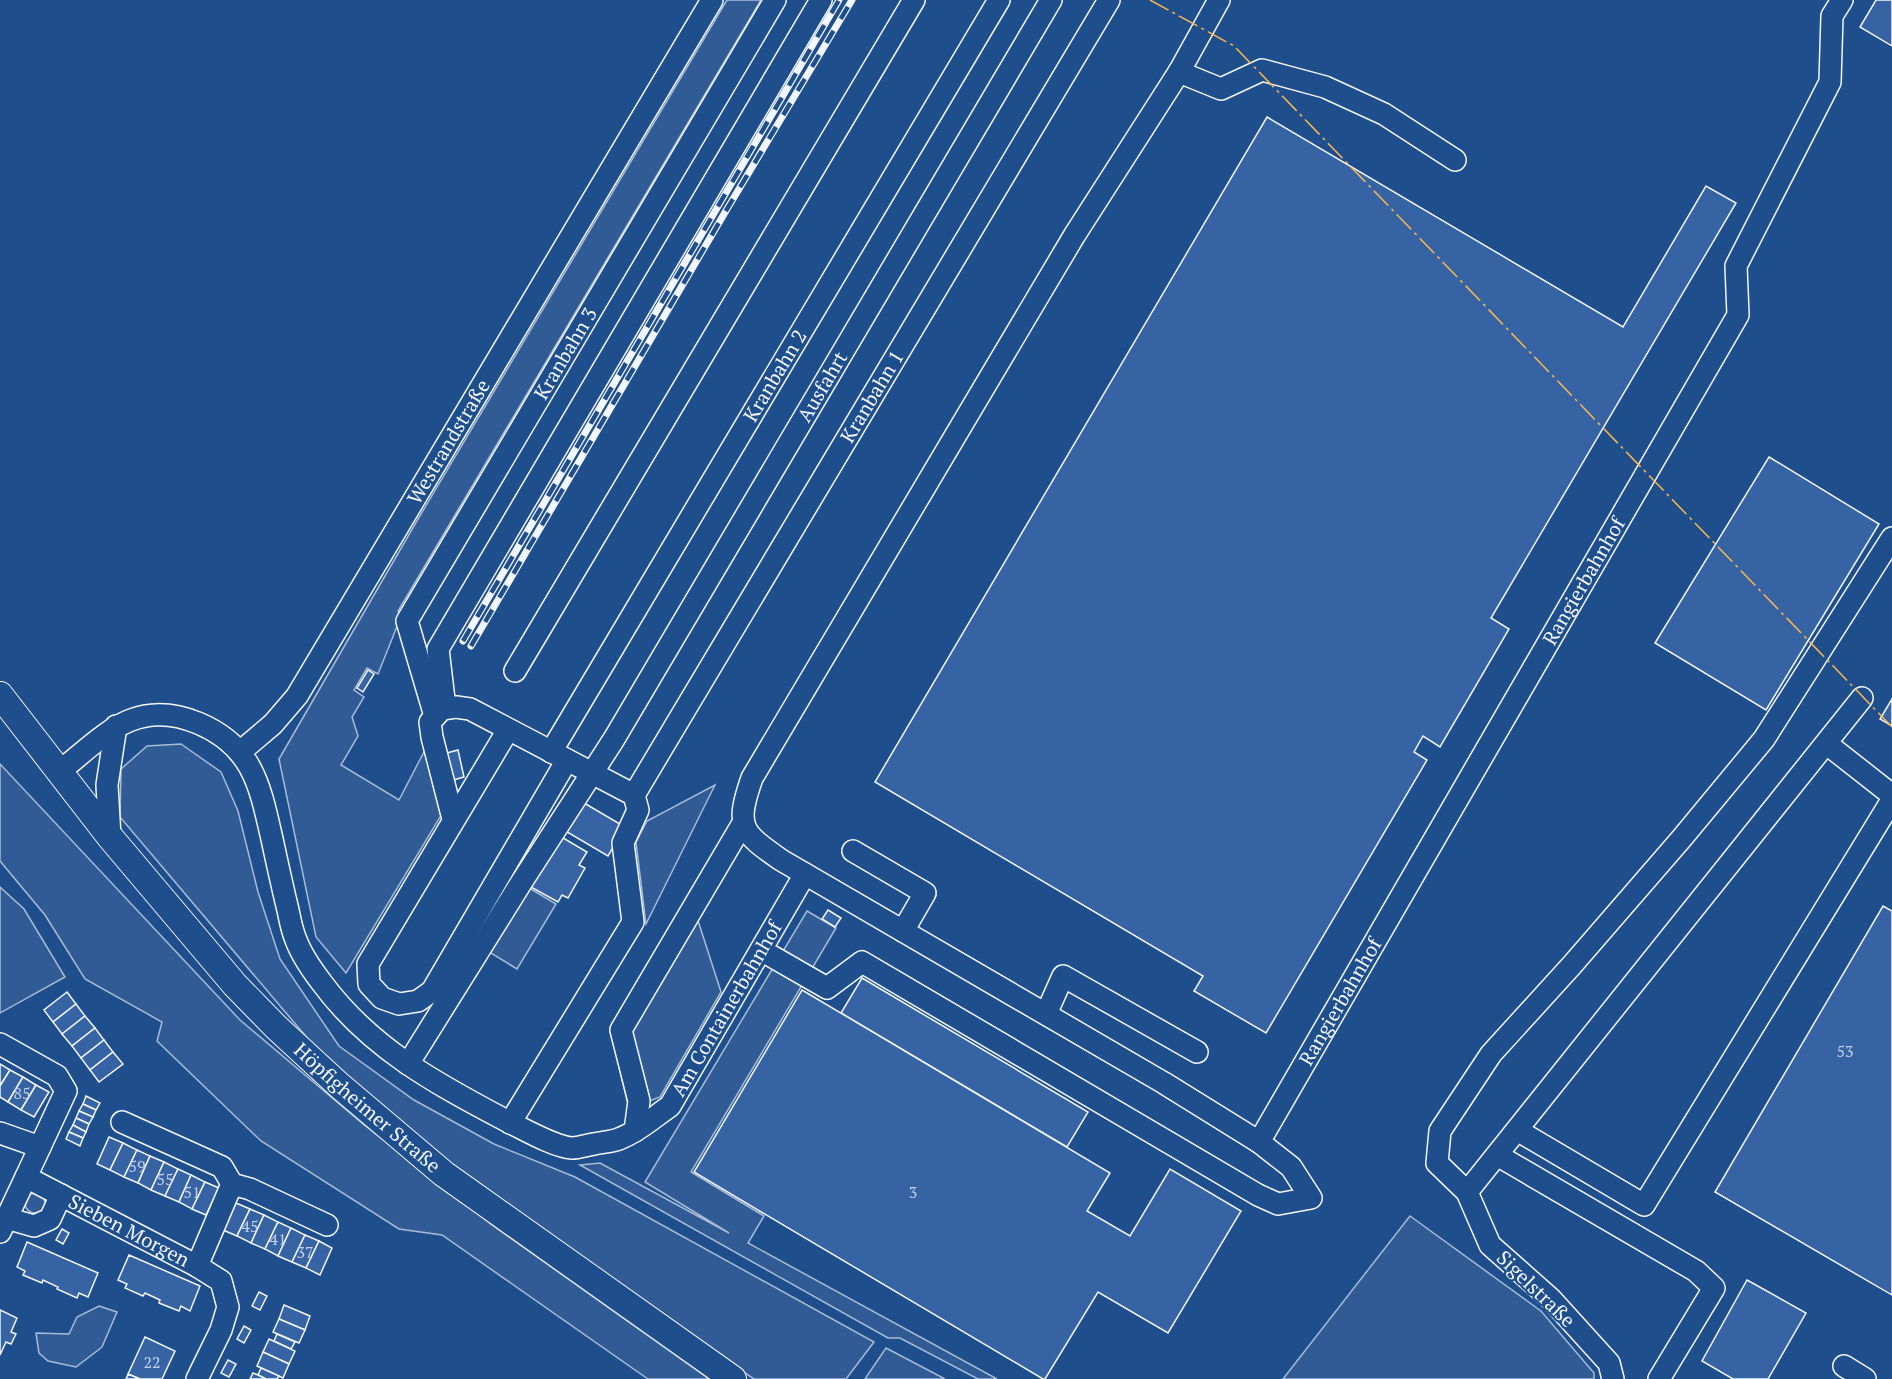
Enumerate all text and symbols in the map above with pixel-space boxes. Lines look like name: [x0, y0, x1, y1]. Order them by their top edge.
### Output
street label: Kranbahn 3: [527, 302, 603, 404]
street label: Kranbahn 2: [737, 324, 813, 427]
street label: Kranbahn 1: [834, 345, 910, 447]
street label: Ausfahrt: [790, 346, 854, 427]
street label: Westrandstraße: [400, 374, 496, 509]
street label: Rangierbahnhof: [1536, 511, 1632, 650]
street label: Am Containerbahnhof: [664, 915, 788, 1101]
street label: Rangierbahnhof: [1292, 932, 1388, 1070]
street label: Höpfigheimer Straße: [288, 1036, 447, 1179]
house number: 53: [1836, 1040, 1854, 1062]
house number: 85: [13, 1082, 31, 1104]
house number: 59: [128, 1155, 146, 1177]
house number: 55: [156, 1168, 174, 1190]
house number: 51: [183, 1181, 201, 1203]
house number: 3: [909, 1181, 917, 1203]
street label: Sieben Morgen: [64, 1187, 195, 1273]
house number: 45: [241, 1215, 259, 1237]
house number: 41: [269, 1228, 287, 1250]
house number: 37: [296, 1241, 314, 1263]
street label: Sigelstraße: [1491, 1244, 1582, 1333]
house number: 22: [143, 1351, 161, 1373]

